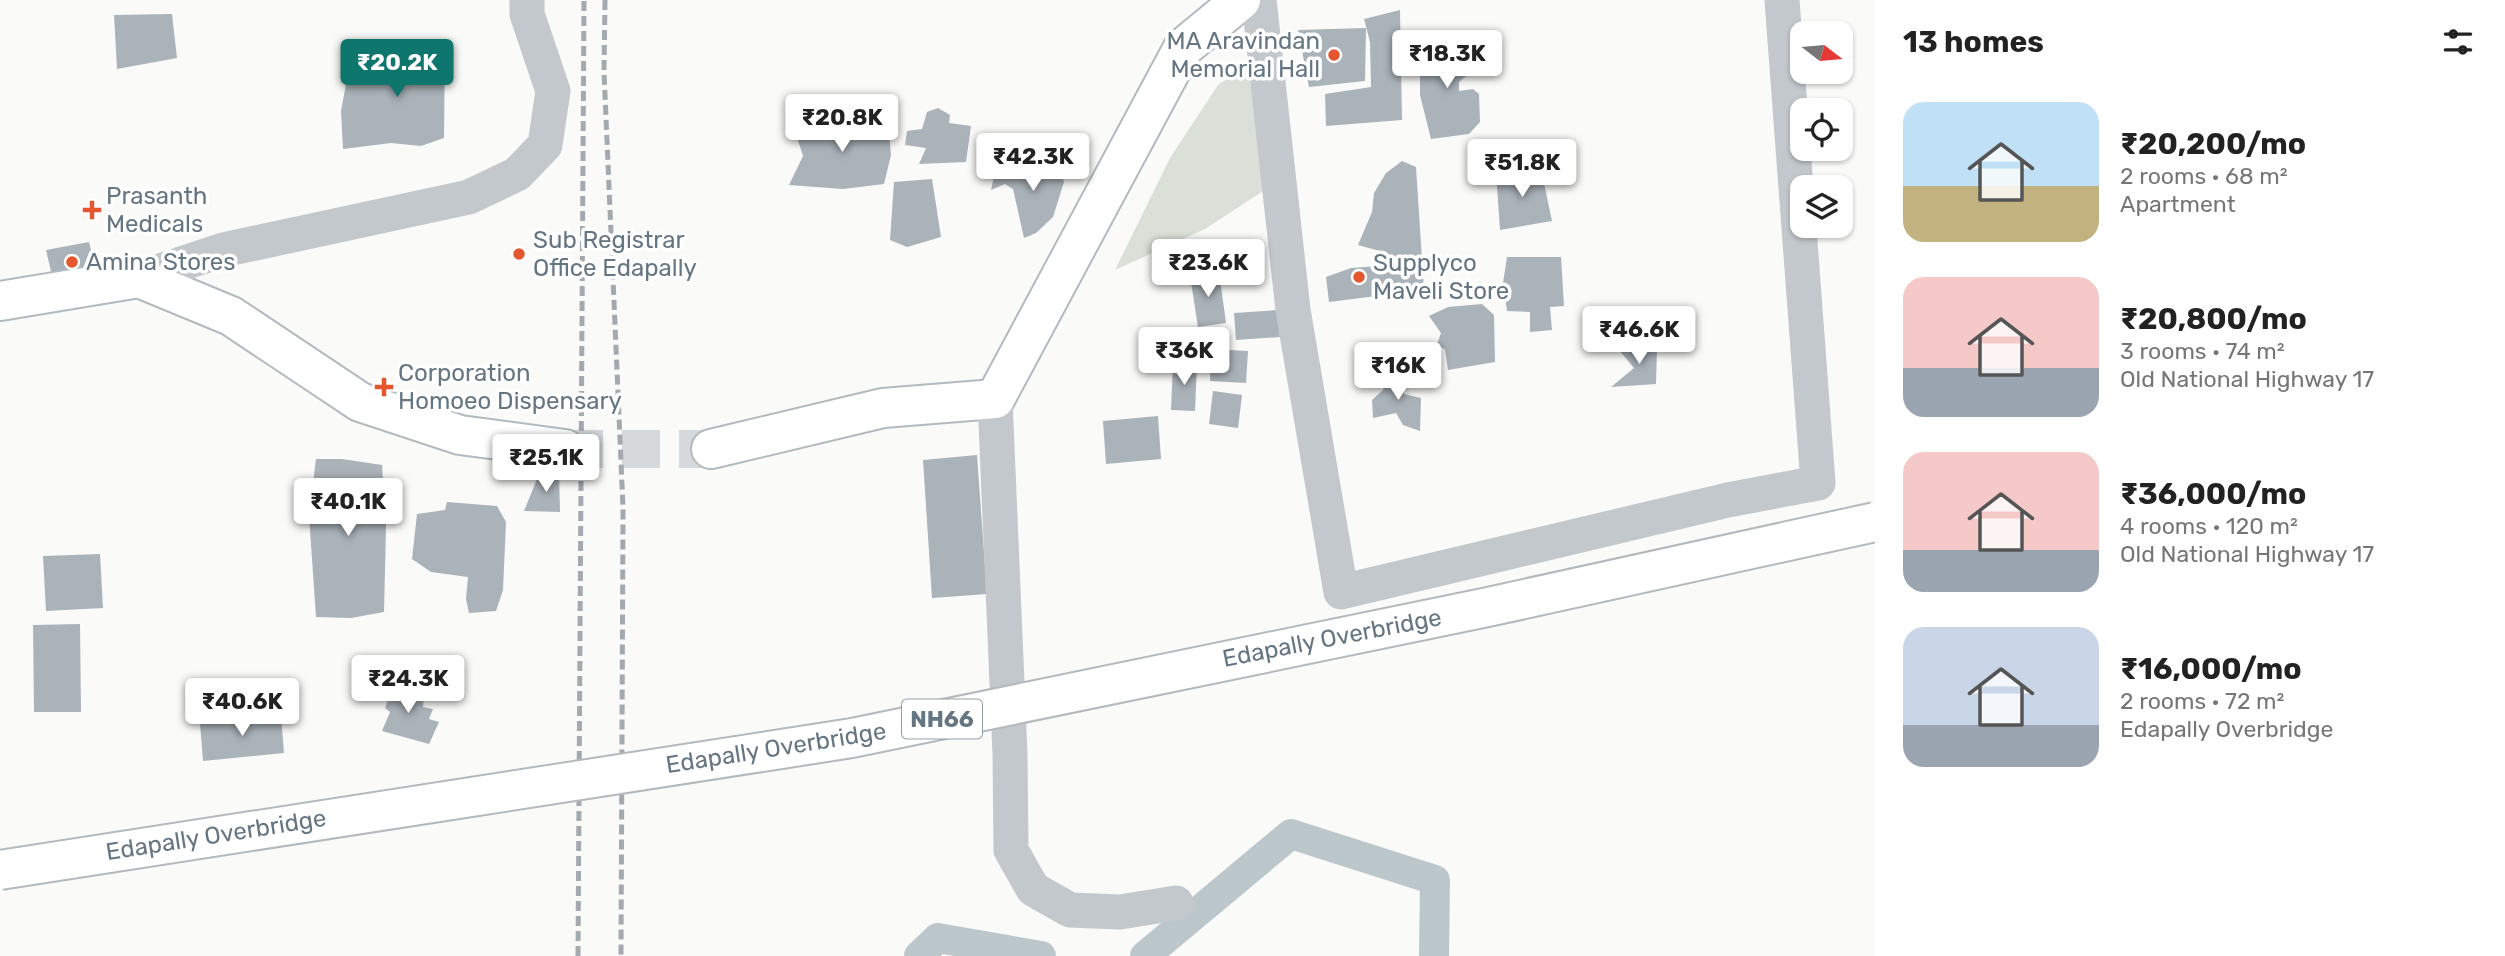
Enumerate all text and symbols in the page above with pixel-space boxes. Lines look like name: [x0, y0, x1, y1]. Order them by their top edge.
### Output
north arrow: [1790, 21, 1853, 84]
map controls: [1790, 21, 1853, 238]
icon: filters: [2439, 23, 2477, 61]
text: 13 homes: [1903, 24, 2044, 60]
place label: MA Aravindan Memorial Hall: [1167, 27, 1320, 83]
pin: ₹18.3K: [1390, 31, 1504, 90]
text: ₹18.3K: [1408, 39, 1486, 67]
pin: ₹20.2K: [340, 40, 454, 99]
marker: MA Aravindan Memorial Hall: [1326, 47, 1342, 63]
text: ₹20.2K: [357, 48, 437, 76]
pin: ₹20.8K: [785, 94, 899, 154]
button: locate: [1790, 98, 1853, 161]
text: ₹20.8K: [801, 103, 883, 131]
text: ₹20,200/mo: [2120, 126, 2306, 162]
icon: home: [1959, 130, 2043, 214]
pin: ₹42.3K: [976, 134, 1090, 193]
pin: ₹51.8K: [1465, 140, 1579, 199]
text: ₹42.3K: [992, 142, 1074, 170]
text: ₹51.8K: [1483, 148, 1561, 176]
text: 2 rooms · 68 m²: [2120, 162, 2288, 190]
button: layers: [1790, 175, 1853, 238]
place label: Prasanth Medicals: [106, 182, 207, 238]
text: Apartment: [2120, 190, 2236, 218]
marker: Prasanth Medicals: [84, 202, 100, 218]
place label: Sub Registrar Office Edapally: [533, 226, 697, 282]
pin: ₹23.6K: [1151, 240, 1265, 299]
marker: Sub Registrar Office Edapally: [511, 246, 527, 262]
place label: Amina Stores: [86, 248, 236, 276]
text: ₹23.6K: [1168, 248, 1248, 276]
place label: Supplyco Maveli Store: [1373, 249, 1509, 305]
marker: Amina Stores: [64, 254, 80, 270]
marker: Supplyco Maveli Store: [1351, 269, 1367, 285]
text: ₹20,800/mo: [2120, 301, 2307, 337]
icon: home: [1959, 305, 2043, 389]
pin: ₹46.6K: [1582, 306, 1696, 366]
text: ₹46.6K: [1598, 315, 1680, 343]
pin: ₹36K: [1143, 328, 1225, 387]
text: ₹36K: [1154, 336, 1214, 364]
text: 3 rooms · 74 m²: [2120, 337, 2285, 365]
pin: ₹16K: [1357, 342, 1439, 402]
text: ₹16K: [1370, 351, 1426, 379]
place label: Corporation Homoeo Dispensary: [398, 359, 622, 415]
text: Old National Highway 17: [2120, 365, 2374, 393]
marker: Corporation Homoeo Dispensary: [376, 379, 392, 395]
pin: ₹25.1K: [489, 434, 603, 494]
text: ₹25.1K: [508, 443, 584, 471]
text: ₹36,000/mo: [2120, 476, 2306, 512]
pin: ₹40.1K: [291, 478, 405, 538]
icon: home: [1959, 480, 2043, 564]
text: ₹40.1K: [310, 487, 386, 515]
text: 4 rooms · 120 m²: [2120, 512, 2298, 540]
text: Old National Highway 17: [2120, 540, 2374, 568]
street label: Edapally Overbridge: [1220, 603, 1444, 673]
text: ₹16,000/mo: [2120, 651, 2302, 687]
icon: home: [1959, 655, 2043, 739]
pin: ₹24.3K: [351, 656, 465, 715]
text: ₹24.3K: [367, 664, 449, 692]
pin: ₹40.6K: [185, 678, 299, 738]
text: ₹40.6K: [201, 687, 283, 715]
text: 2 rooms · 72 m²: [2120, 687, 2284, 715]
road number: NH66: [902, 699, 982, 738]
text: Edapally Overbridge: [2120, 715, 2333, 743]
street label: Edapally Overbridge: [664, 717, 888, 779]
street label: Edapally Overbridge: [104, 804, 328, 866]

